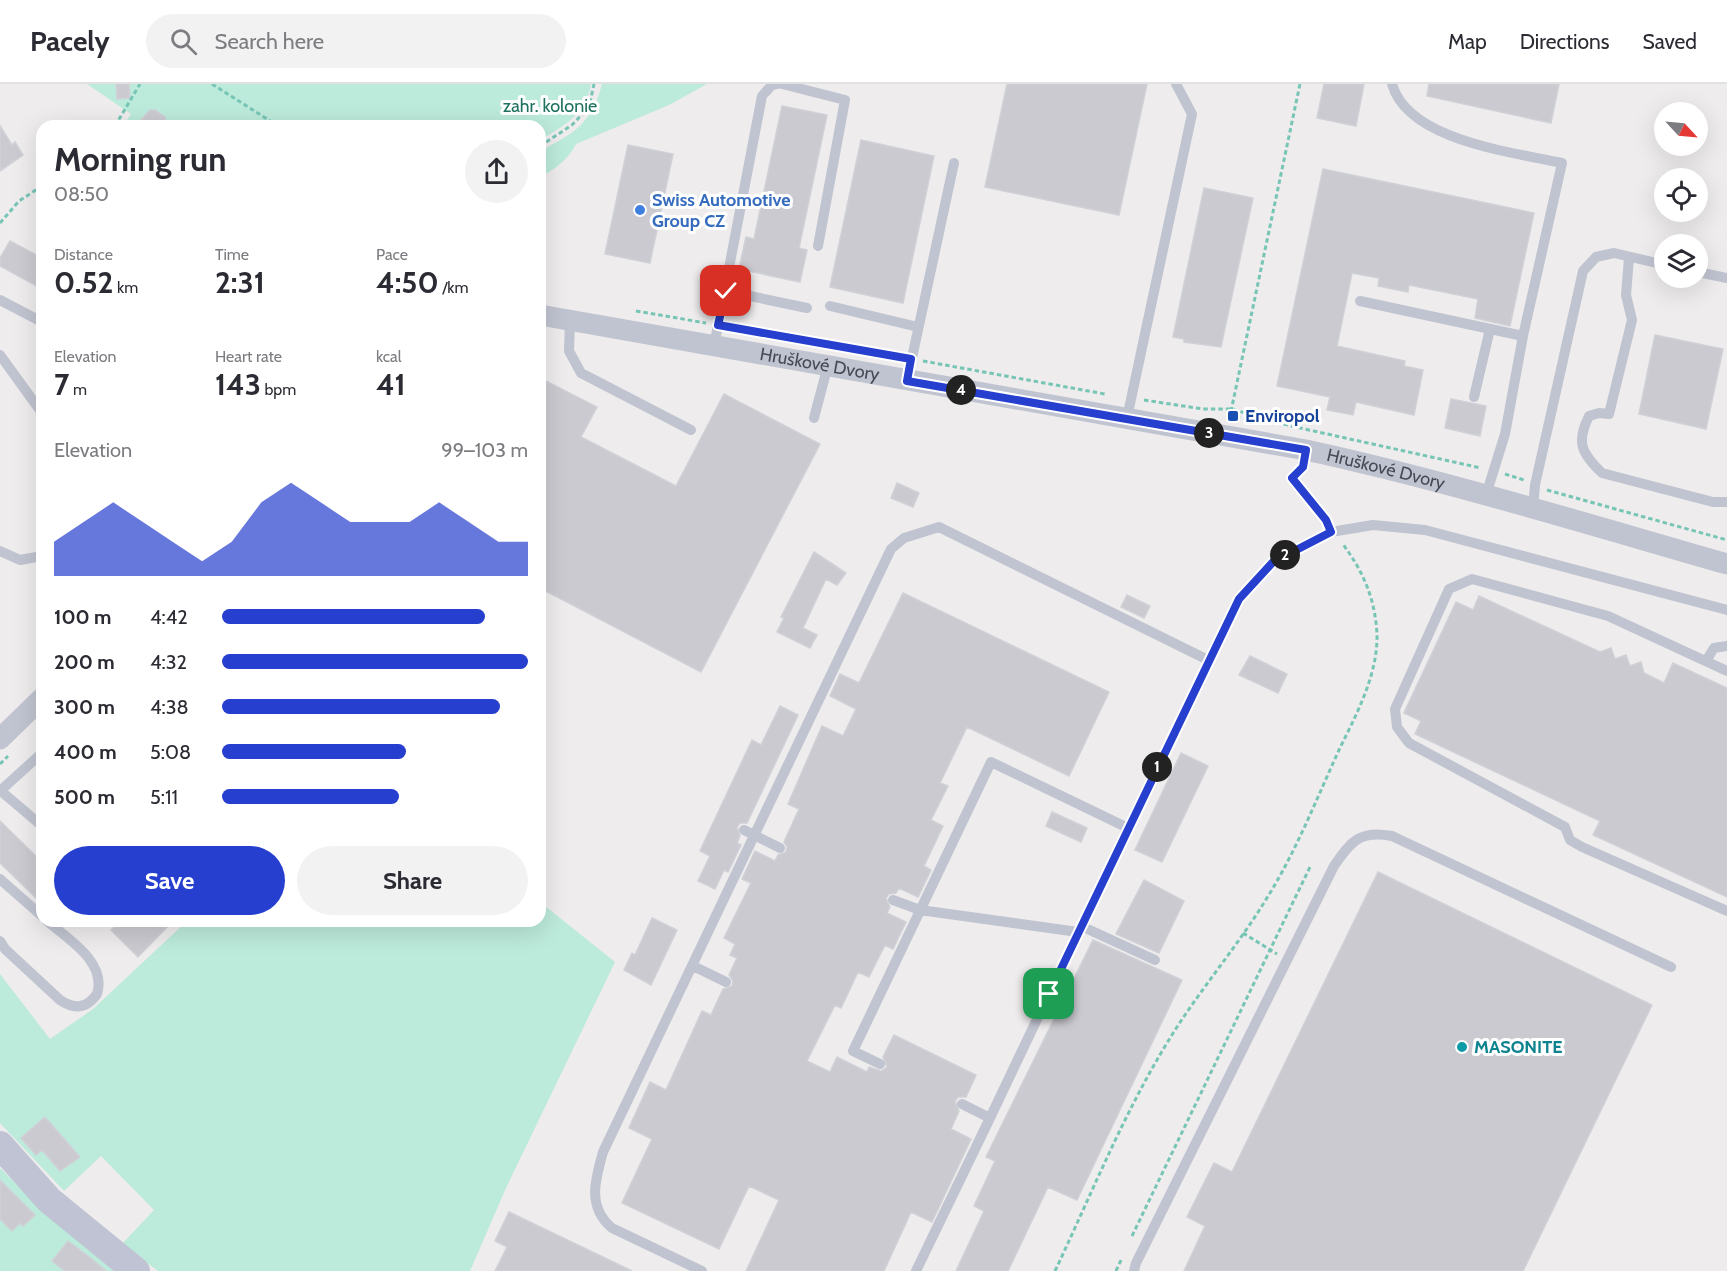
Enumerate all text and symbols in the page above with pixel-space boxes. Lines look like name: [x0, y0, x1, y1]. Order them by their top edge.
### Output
search box: [146, 14, 566, 68]
text: Pacely: [30, 24, 110, 58]
icon: search: [167, 25, 200, 58]
text: Search here: [215, 28, 324, 55]
text: Map: [1448, 29, 1487, 54]
text: Directions: [1520, 29, 1609, 54]
text: Saved: [1642, 29, 1697, 54]
park label: zahr. kolonie: [503, 95, 597, 117]
north arrow: [1654, 102, 1708, 156]
map controls: [1654, 102, 1708, 288]
text: Morning run: [54, 139, 226, 179]
button: share: [465, 140, 528, 203]
button: locate: [1654, 168, 1708, 222]
text: 08:50: [54, 182, 109, 206]
place label: Swiss Automotive Group CZ: [652, 189, 791, 232]
marker: Swiss Automotive Group CZ: [633, 203, 647, 217]
button: layers: [1654, 234, 1708, 288]
text: Distance: [54, 245, 113, 264]
text: Time: [215, 245, 249, 264]
text: Pace: [376, 245, 408, 264]
text: 0.52: [54, 264, 114, 301]
text: 2:31: [215, 264, 265, 301]
text: 4:50: [376, 264, 439, 301]
pin: [700, 265, 751, 316]
icon: check: [709, 274, 742, 307]
text: km: [114, 278, 138, 297]
text: /km: [439, 278, 469, 297]
street label: Hruškové Dvory: [758, 343, 881, 386]
text: Elevation: [54, 347, 117, 366]
text: Heart rate: [215, 347, 282, 366]
text: kcal: [376, 347, 402, 366]
text: 7: [54, 366, 69, 403]
text: 143: [215, 366, 261, 403]
text: 41: [376, 366, 405, 403]
pin: 4: [946, 375, 976, 405]
text: m: [69, 380, 87, 399]
text: bpm: [261, 380, 296, 399]
text: 4: [956, 380, 966, 399]
place label: Enviropol: [1245, 405, 1320, 427]
marker: Enviropol: [1226, 409, 1240, 423]
pin: 3: [1194, 418, 1224, 448]
text: 3: [1205, 423, 1213, 442]
text: Elevation: [54, 438, 132, 462]
text: 99–103 m: [441, 438, 528, 462]
street label: Hruškové Dvory: [1325, 444, 1447, 494]
pin: 2: [1270, 540, 1300, 570]
text: 2: [1281, 545, 1289, 564]
text: 100 m: [54, 605, 112, 629]
text: 4:42: [150, 605, 188, 629]
text: 200 m: [54, 650, 115, 674]
text: 4:32: [150, 650, 187, 674]
text: 300 m: [54, 695, 115, 719]
text: 4:38: [150, 695, 189, 719]
text: 400 m: [54, 740, 117, 764]
text: 5:08: [150, 740, 191, 764]
pin: 1: [1142, 752, 1172, 782]
text: 1: [1154, 757, 1160, 776]
text: 500 m: [54, 785, 115, 809]
text: 5:11: [150, 785, 178, 809]
button: Save: [54, 846, 285, 915]
button: Share: [297, 846, 528, 915]
pin: [1023, 968, 1074, 1019]
icon: arrive: [1032, 977, 1065, 1010]
place label: MASONITE: [1474, 1036, 1562, 1058]
marker: MASONITE: [1455, 1040, 1469, 1054]

